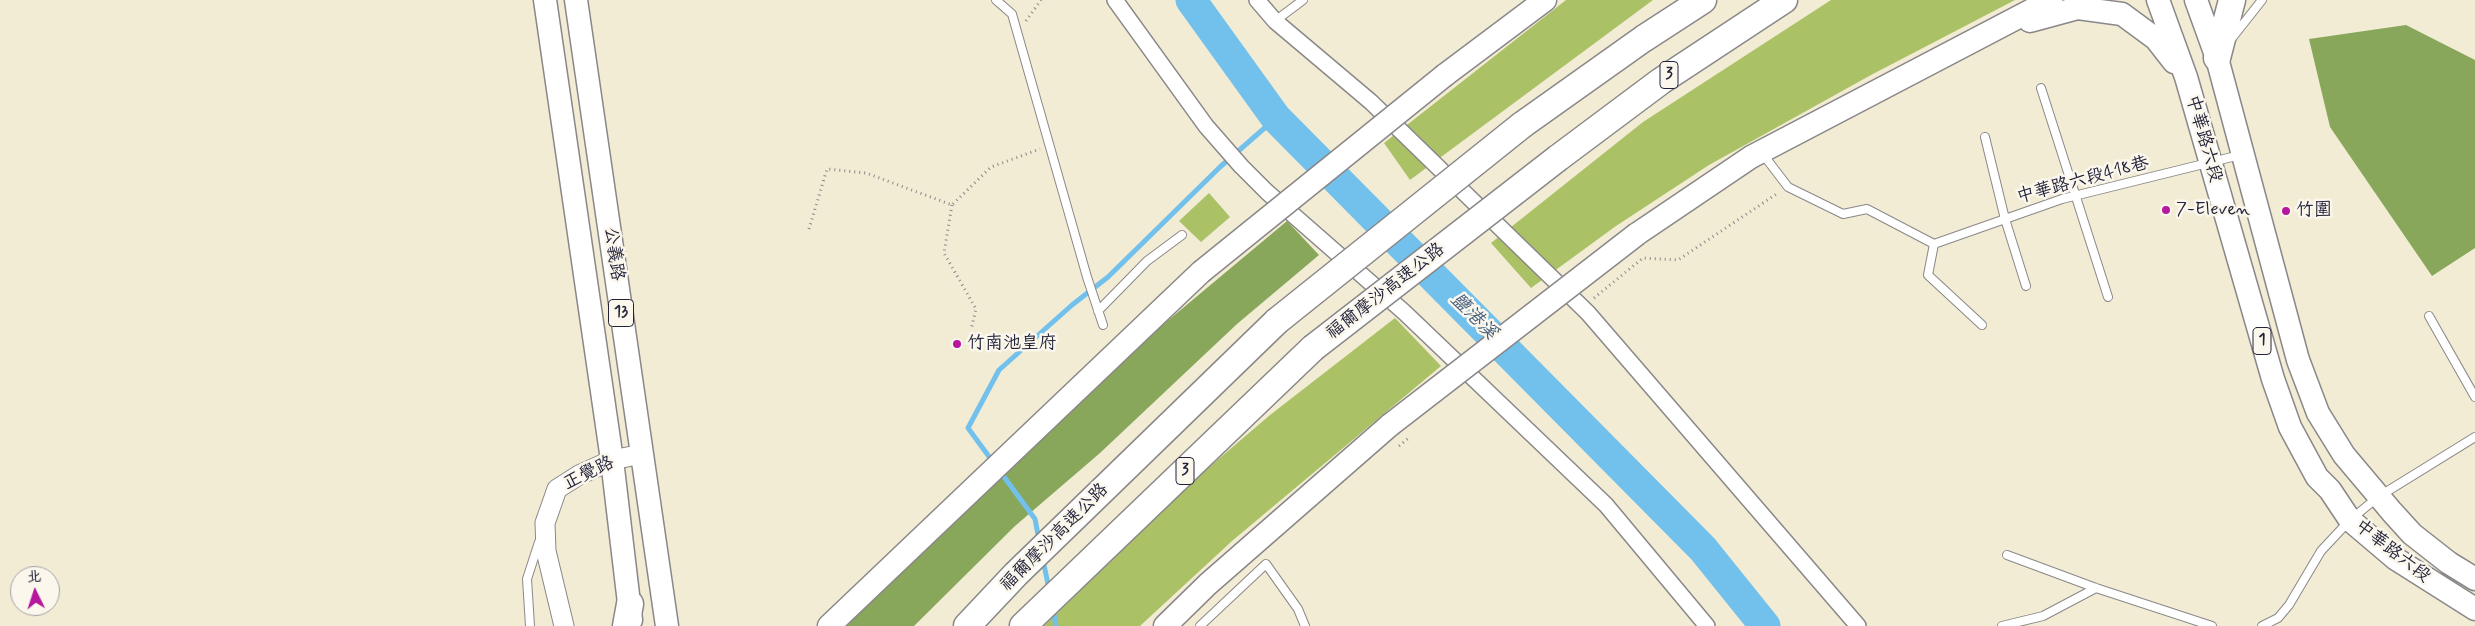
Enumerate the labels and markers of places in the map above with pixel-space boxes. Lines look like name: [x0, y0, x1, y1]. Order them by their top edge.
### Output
place label: 7-Eleven: [2176, 199, 2250, 221]
place label: 竹圍: [2296, 200, 2332, 222]
marker: 7-Eleven: [2160, 204, 2172, 216]
marker: 竹圍: [2280, 205, 2292, 217]
place label: 竹南池皇府: [967, 333, 1057, 355]
marker: 竹南池皇府: [951, 338, 963, 350]

